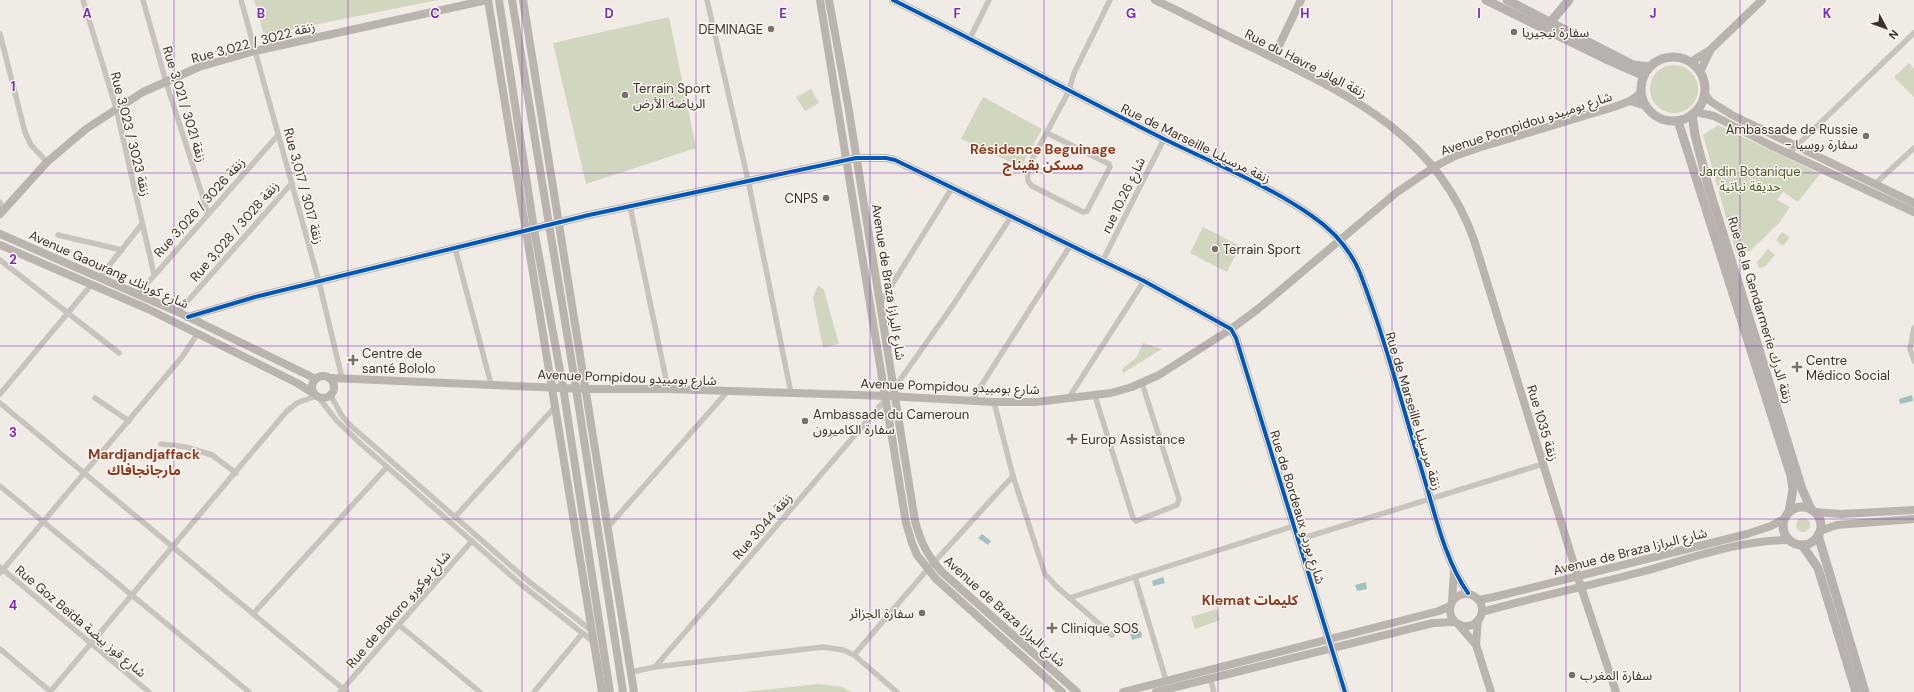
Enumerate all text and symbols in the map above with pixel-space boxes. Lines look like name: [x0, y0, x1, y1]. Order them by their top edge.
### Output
text: A: [82, 5, 92, 22]
text: B: [257, 5, 265, 22]
text: C: [430, 5, 440, 22]
text: D: [604, 5, 614, 22]
text: E: [779, 5, 787, 22]
text: F: [953, 5, 961, 22]
text: G: [1126, 5, 1136, 22]
text: H: [1300, 5, 1310, 22]
text: I: [1477, 5, 1481, 22]
text: J: [1649, 5, 1657, 22]
text: K: [1823, 5, 1832, 22]
north arrow: [1866, 8, 1906, 48]
street label: Rue 3,022 / زنقة 3022: [189, 18, 317, 67]
place label: DEMINAGE: [698, 21, 763, 38]
marker: DEMINAGE: [766, 24, 776, 34]
place label: سفارة نيجيريا: [1522, 24, 1589, 41]
street label: Rue du Havre زنقة الهافر: [1242, 25, 1370, 102]
marker: سفارة نيجيريا: [1509, 27, 1519, 37]
text: N: [1886, 27, 1901, 42]
street label: Rue 3,021 / زنقة 3021: [159, 44, 210, 164]
street label: Rue 3,023 / زنقة 3023: [107, 70, 154, 198]
text: 1: [11, 78, 15, 95]
place label: Terrain Sport الرياضة الأرض: [633, 80, 711, 112]
street label: Avenue Pompidou شارع بومبيدو: [1438, 88, 1615, 161]
marker: Terrain Sport الرياضة الأرض: [620, 90, 630, 100]
street label: Rue de Marseille زنقة مرسيليا: [1118, 100, 1274, 187]
place label: Ambassade de Russie - سفارة روسيا: [1726, 121, 1858, 153]
street label: Rue 3,017 / زنقة 3017: [280, 126, 327, 246]
marker: Ambassade de Russie - سفارة روسيا: [1861, 131, 1871, 141]
district label: Résidence Beguinage مسكن بقيناج: [970, 140, 1116, 176]
street label: Rue 3,026 / زنقة 3026: [150, 154, 249, 261]
street label: rue 10.26 شارع: [1098, 154, 1151, 237]
park label: Jardin Botanique حديقة نباتية: [1699, 163, 1801, 195]
street label: Rue 3,028 / زنقة 3028: [186, 178, 283, 285]
place label: CNPS: [785, 190, 818, 207]
marker: CNPS: [821, 193, 831, 203]
street label: Avenue de Braza شارع البرازا: [866, 203, 909, 362]
street label: Rue de la Gendarmerie زنقة الدرك: [1724, 215, 1797, 406]
street label: Avenue Gaourang شارع كورانك: [25, 226, 191, 314]
place label: Terrain Sport: [1223, 241, 1301, 258]
marker: Terrain Sport: [1210, 244, 1220, 254]
text: 2: [9, 251, 17, 268]
street label: Rue de Marseille زنقة مرسيليا: [1381, 330, 1446, 492]
place label: Centre de santé Bololo: [362, 345, 436, 377]
place label: Centre Médico Social: [1806, 352, 1890, 384]
marker: Centre de santé Bololo: [347, 354, 359, 366]
marker: Centre Médico Social: [1791, 361, 1803, 373]
street label: Avenue Pompidou شارع بومبيدو: [537, 366, 717, 391]
street label: Avenue Pompidou شارع بومبيدو: [860, 375, 1040, 400]
street label: Rue 1035 زنقة: [1523, 383, 1562, 463]
place label: Ambassade du Cameroun سفارة الكاميرون: [813, 406, 969, 438]
marker: Ambassade du Cameroun سفارة الكاميرون: [800, 416, 810, 426]
text: 3: [9, 424, 17, 441]
street label: Rue de Bordeaux شارع بوردو: [1264, 428, 1329, 587]
place label: Europ Assistance: [1081, 431, 1185, 448]
marker: Europ Assistance: [1066, 433, 1078, 445]
district label: Mardjandjaffack مارجانجافاك: [88, 445, 200, 479]
street label: Rue 3044 زنقة: [729, 490, 796, 563]
street label: Avenue de Braza شارع البرازا: [1551, 524, 1709, 581]
street label: Rue de Bokoro شارع بوكورو: [343, 547, 456, 673]
street label: Avenue de Braza شارع البرازا: [939, 552, 1069, 672]
street label: Rue Goz Beïda شارع قوز بيضة: [10, 562, 150, 683]
district label: Klemat كليمات: [1202, 591, 1299, 609]
text: 4: [9, 597, 17, 614]
place label: سفارة الجزائر: [848, 605, 914, 622]
marker: سفارة الجزائر: [917, 608, 927, 618]
place label: Clinique SOS: [1061, 620, 1139, 637]
marker: Clinique SOS: [1046, 622, 1058, 634]
place label: سفارة المغرب: [1580, 667, 1652, 684]
marker: سفارة المغرب: [1567, 670, 1577, 680]

